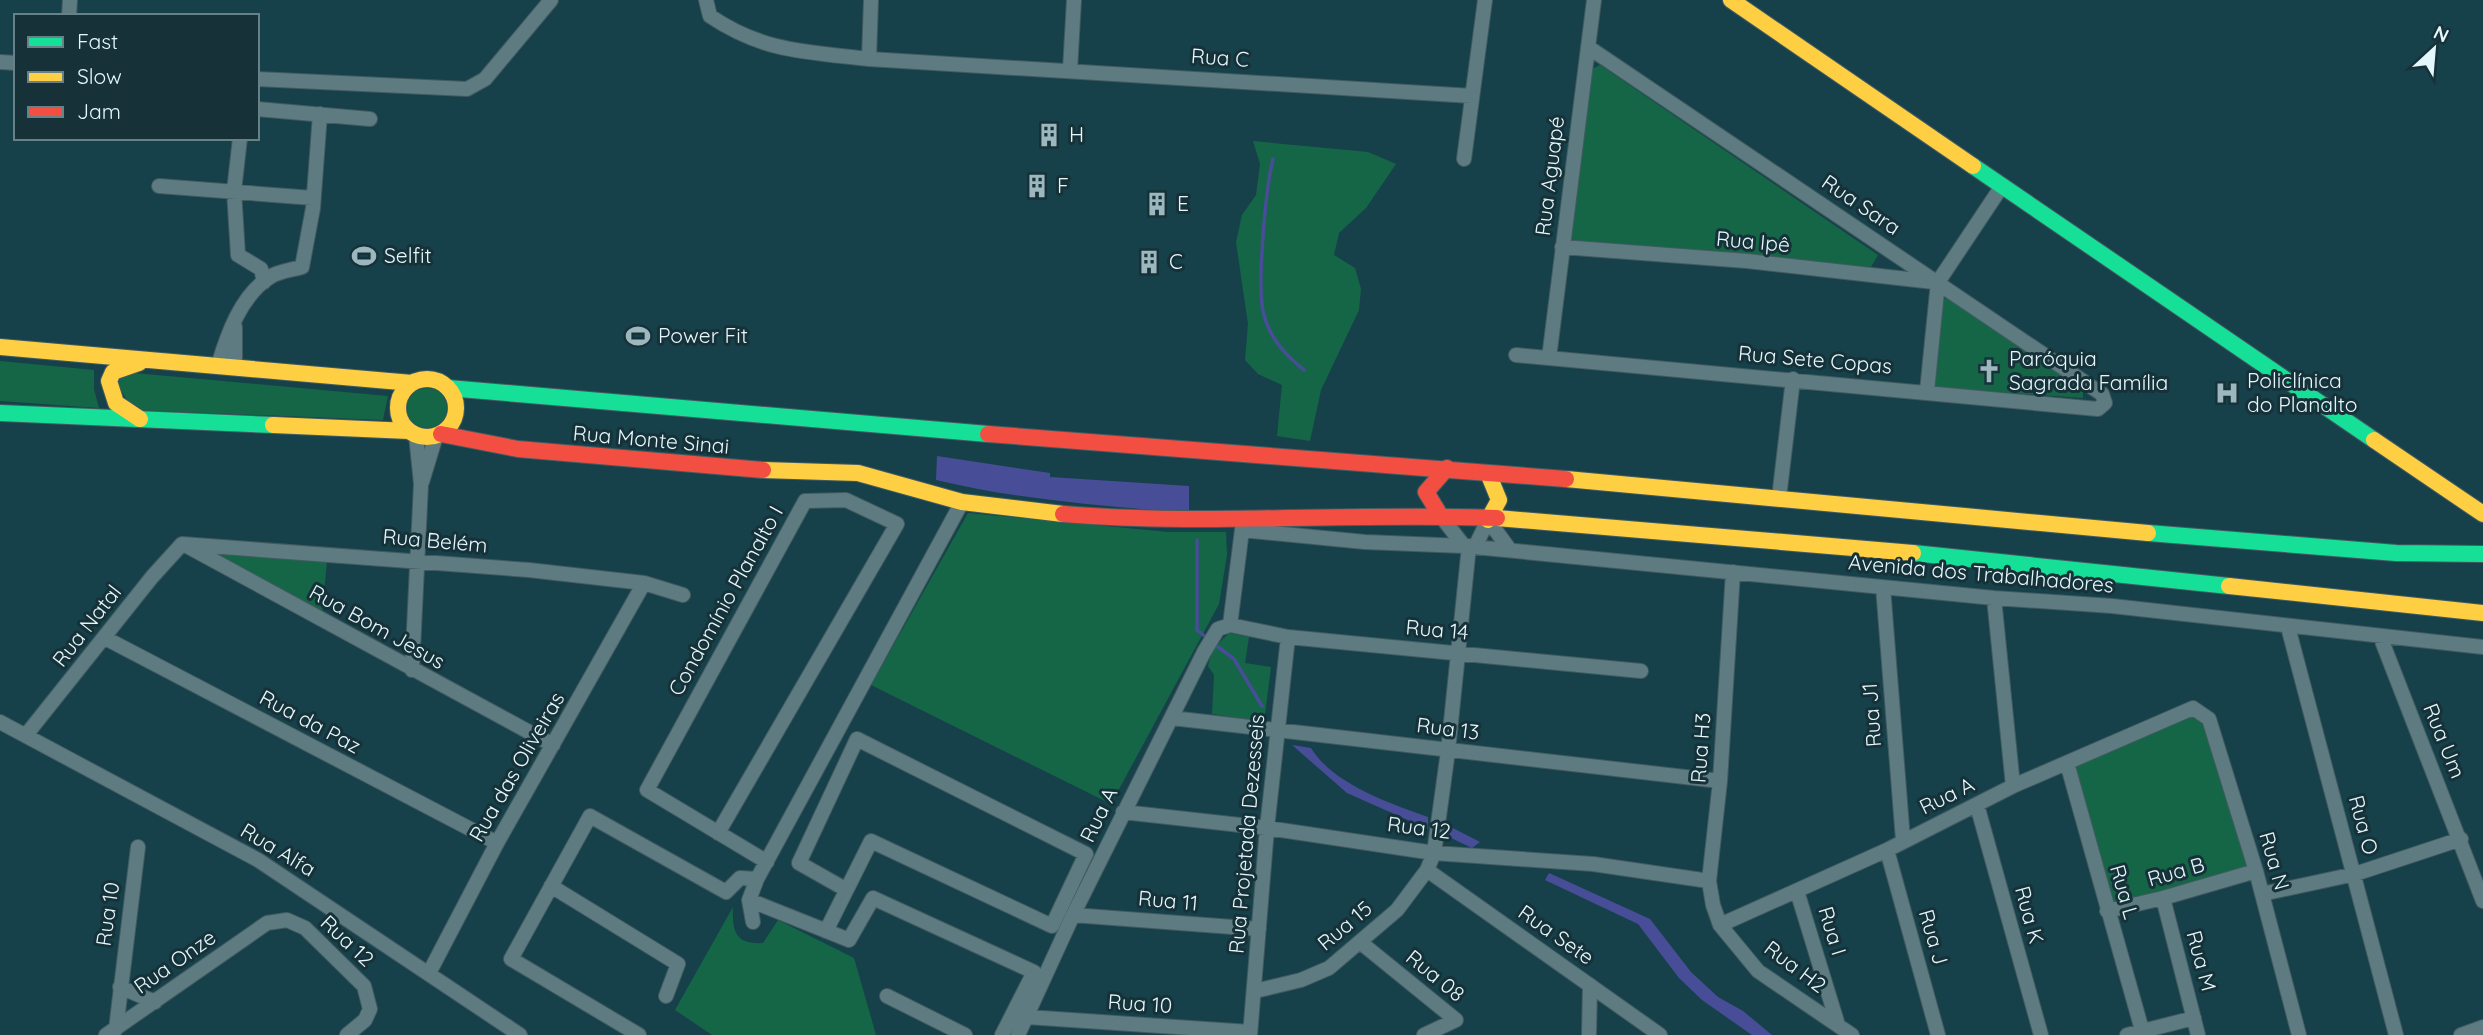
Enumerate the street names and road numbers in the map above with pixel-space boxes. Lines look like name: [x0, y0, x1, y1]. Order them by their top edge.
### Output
street label: Rua C: [1190, 42, 1250, 72]
street label: Rua Aguapé: [1529, 115, 1569, 237]
street label: Rua Sara: [1817, 168, 1906, 240]
street label: Rua Ipê: [1715, 225, 1791, 257]
street label: Rua Sete Copas: [1737, 339, 1893, 379]
street label: Rua Monte Sinai: [572, 419, 730, 459]
street label: Condomínio Planalto I: [662, 501, 788, 700]
street label: Rua Belém: [381, 522, 489, 558]
street label: Avenida dos Trabalhadores: [1847, 548, 2115, 598]
street label: Rua Bom Jesus: [305, 578, 450, 674]
street label: Rua Natal: [46, 579, 126, 672]
street label: Rua 14: [1405, 613, 1469, 645]
street label: Rua J1: [1856, 682, 1886, 748]
street label: Rua da Paz: [256, 684, 365, 759]
street label: Rua das Oliveiras: [463, 687, 570, 846]
street label: Rua Um: [2418, 699, 2472, 782]
street label: Rua 13: [1415, 711, 1481, 745]
street label: Rua H3: [1685, 712, 1715, 784]
street label: Rua Projetada Dezesseis: [1223, 713, 1269, 955]
street label: Rua A: [1915, 771, 1978, 819]
street label: Rua A: [1074, 783, 1122, 846]
street label: Rua O: [2344, 792, 2384, 857]
street label: Rua 12: [1386, 810, 1452, 844]
street label: Rua Alfa: [236, 817, 321, 882]
street label: Rua N: [2254, 829, 2296, 893]
street label: Rua B: [2144, 851, 2207, 892]
street label: Rua L: [2105, 861, 2145, 922]
street label: Rua 10: [90, 880, 124, 948]
street label: Rua K: [2010, 883, 2050, 946]
street label: Rua 11: [1137, 884, 1199, 916]
street label: Rua 15: [1312, 895, 1377, 956]
street label: Rua Sete: [1514, 899, 1600, 970]
street label: Rua I: [1813, 903, 1853, 958]
street label: Rua J: [1914, 906, 1954, 967]
street label: Rua 12: [316, 909, 380, 971]
street label: Rua Onze: [128, 924, 220, 999]
street label: Rua M: [2181, 928, 2222, 994]
street label: Rua H2: [1759, 934, 1832, 998]
street label: Rua 08: [1401, 944, 1470, 1007]
street label: Rua 10: [1107, 988, 1173, 1018]

